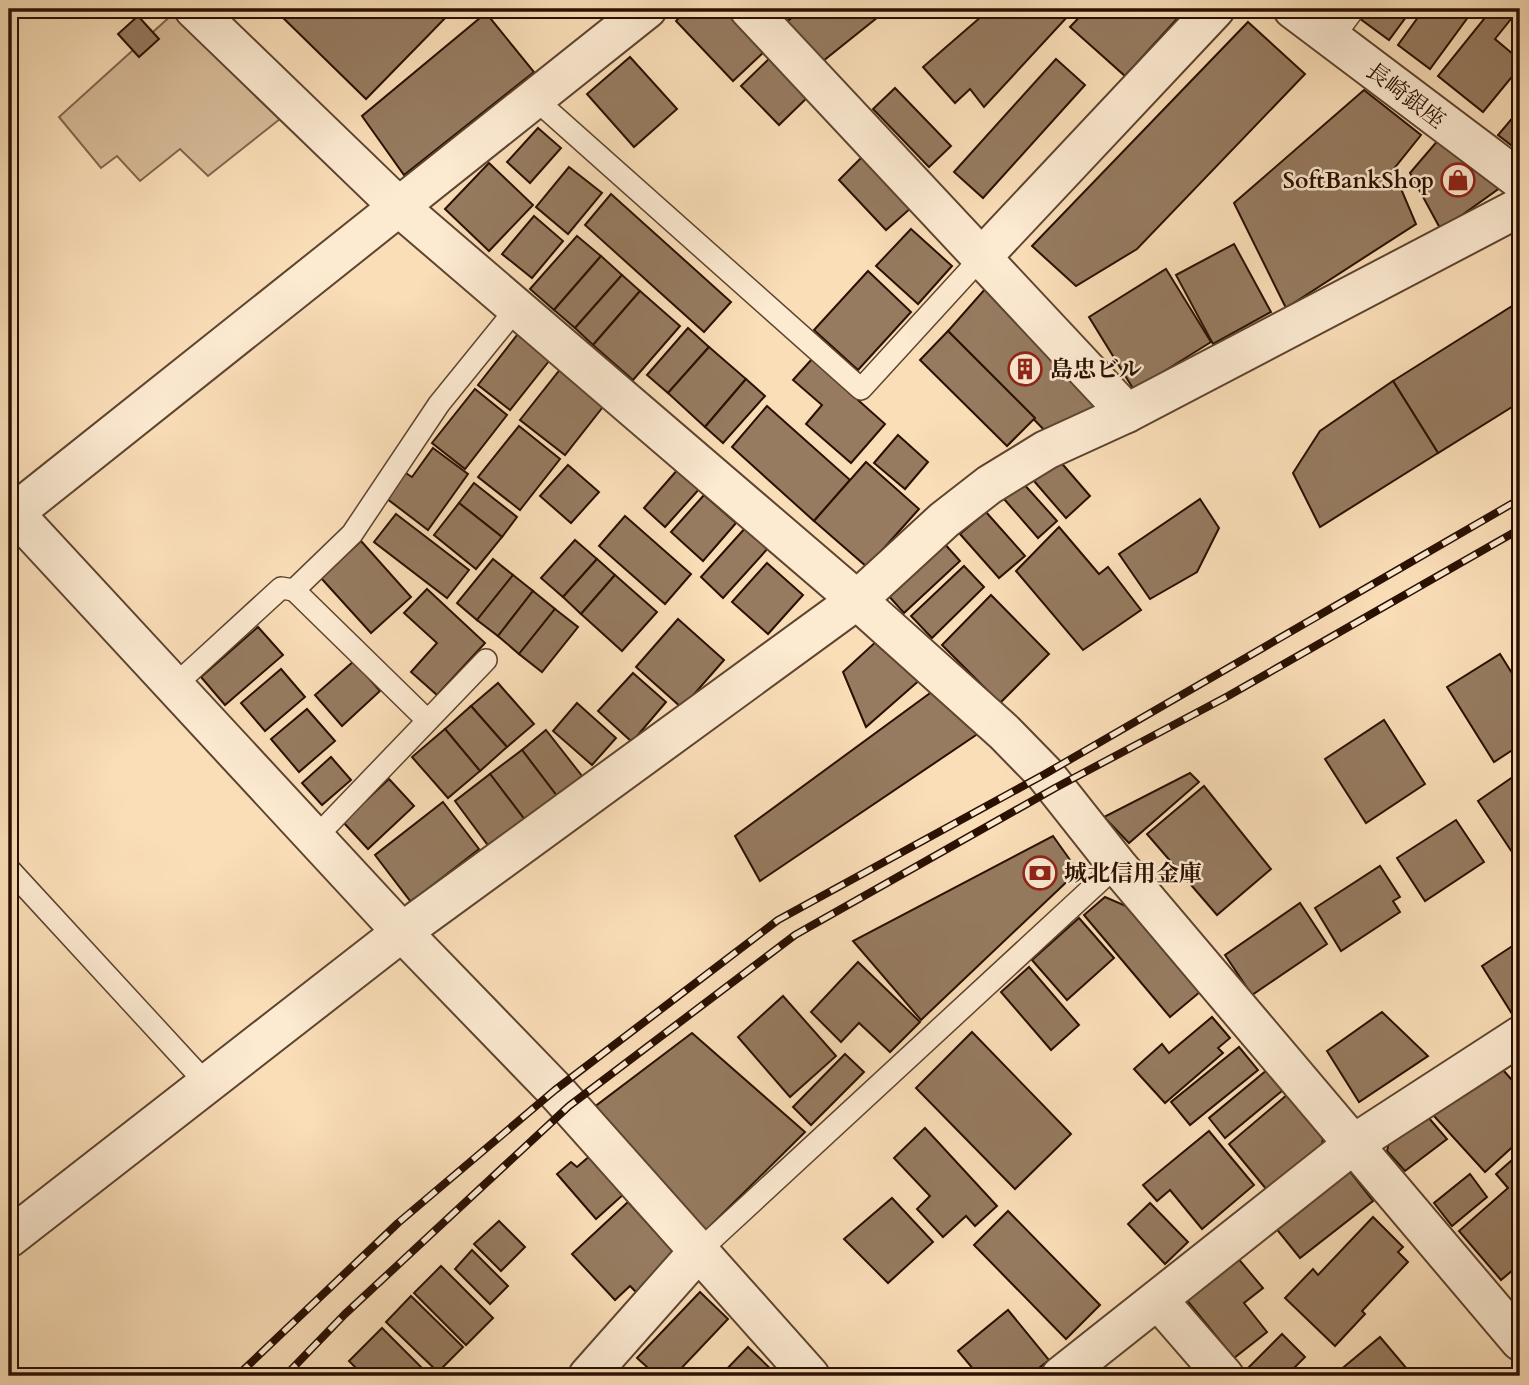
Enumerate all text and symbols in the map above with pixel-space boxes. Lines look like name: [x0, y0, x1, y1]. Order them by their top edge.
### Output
street label: 長崎銀座: [1360, 55, 1452, 135]
shop icon: SoftBankShop: [1439, 161, 1477, 199]
place label: SoftBankShop: [1283, 165, 1434, 196]
building icon: 島忠ビル: [1006, 350, 1044, 388]
place label: 島忠ビル: [1050, 354, 1142, 385]
bank icon: 城北信用金庫: [1021, 854, 1059, 892]
place label: 城北信用金庫: [1064, 858, 1202, 889]

